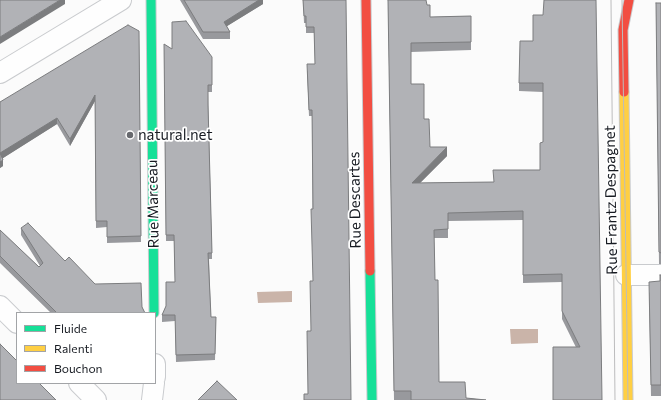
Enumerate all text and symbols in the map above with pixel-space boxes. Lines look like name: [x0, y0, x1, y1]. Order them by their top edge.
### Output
street label: Rue Frantz Despagnet: [601, 125, 621, 275]
place label: natural.net: [138, 126, 213, 144]
marker: natural.net: [125, 130, 135, 140]
street label: Rue Descartes: [345, 151, 365, 249]
street label: Rue Marceau: [143, 160, 163, 248]
legend: [16, 312, 156, 384]
text: Fluide: [54, 321, 87, 335]
text: Ralenti: [54, 341, 93, 355]
text: Bouchon: [54, 361, 102, 375]

